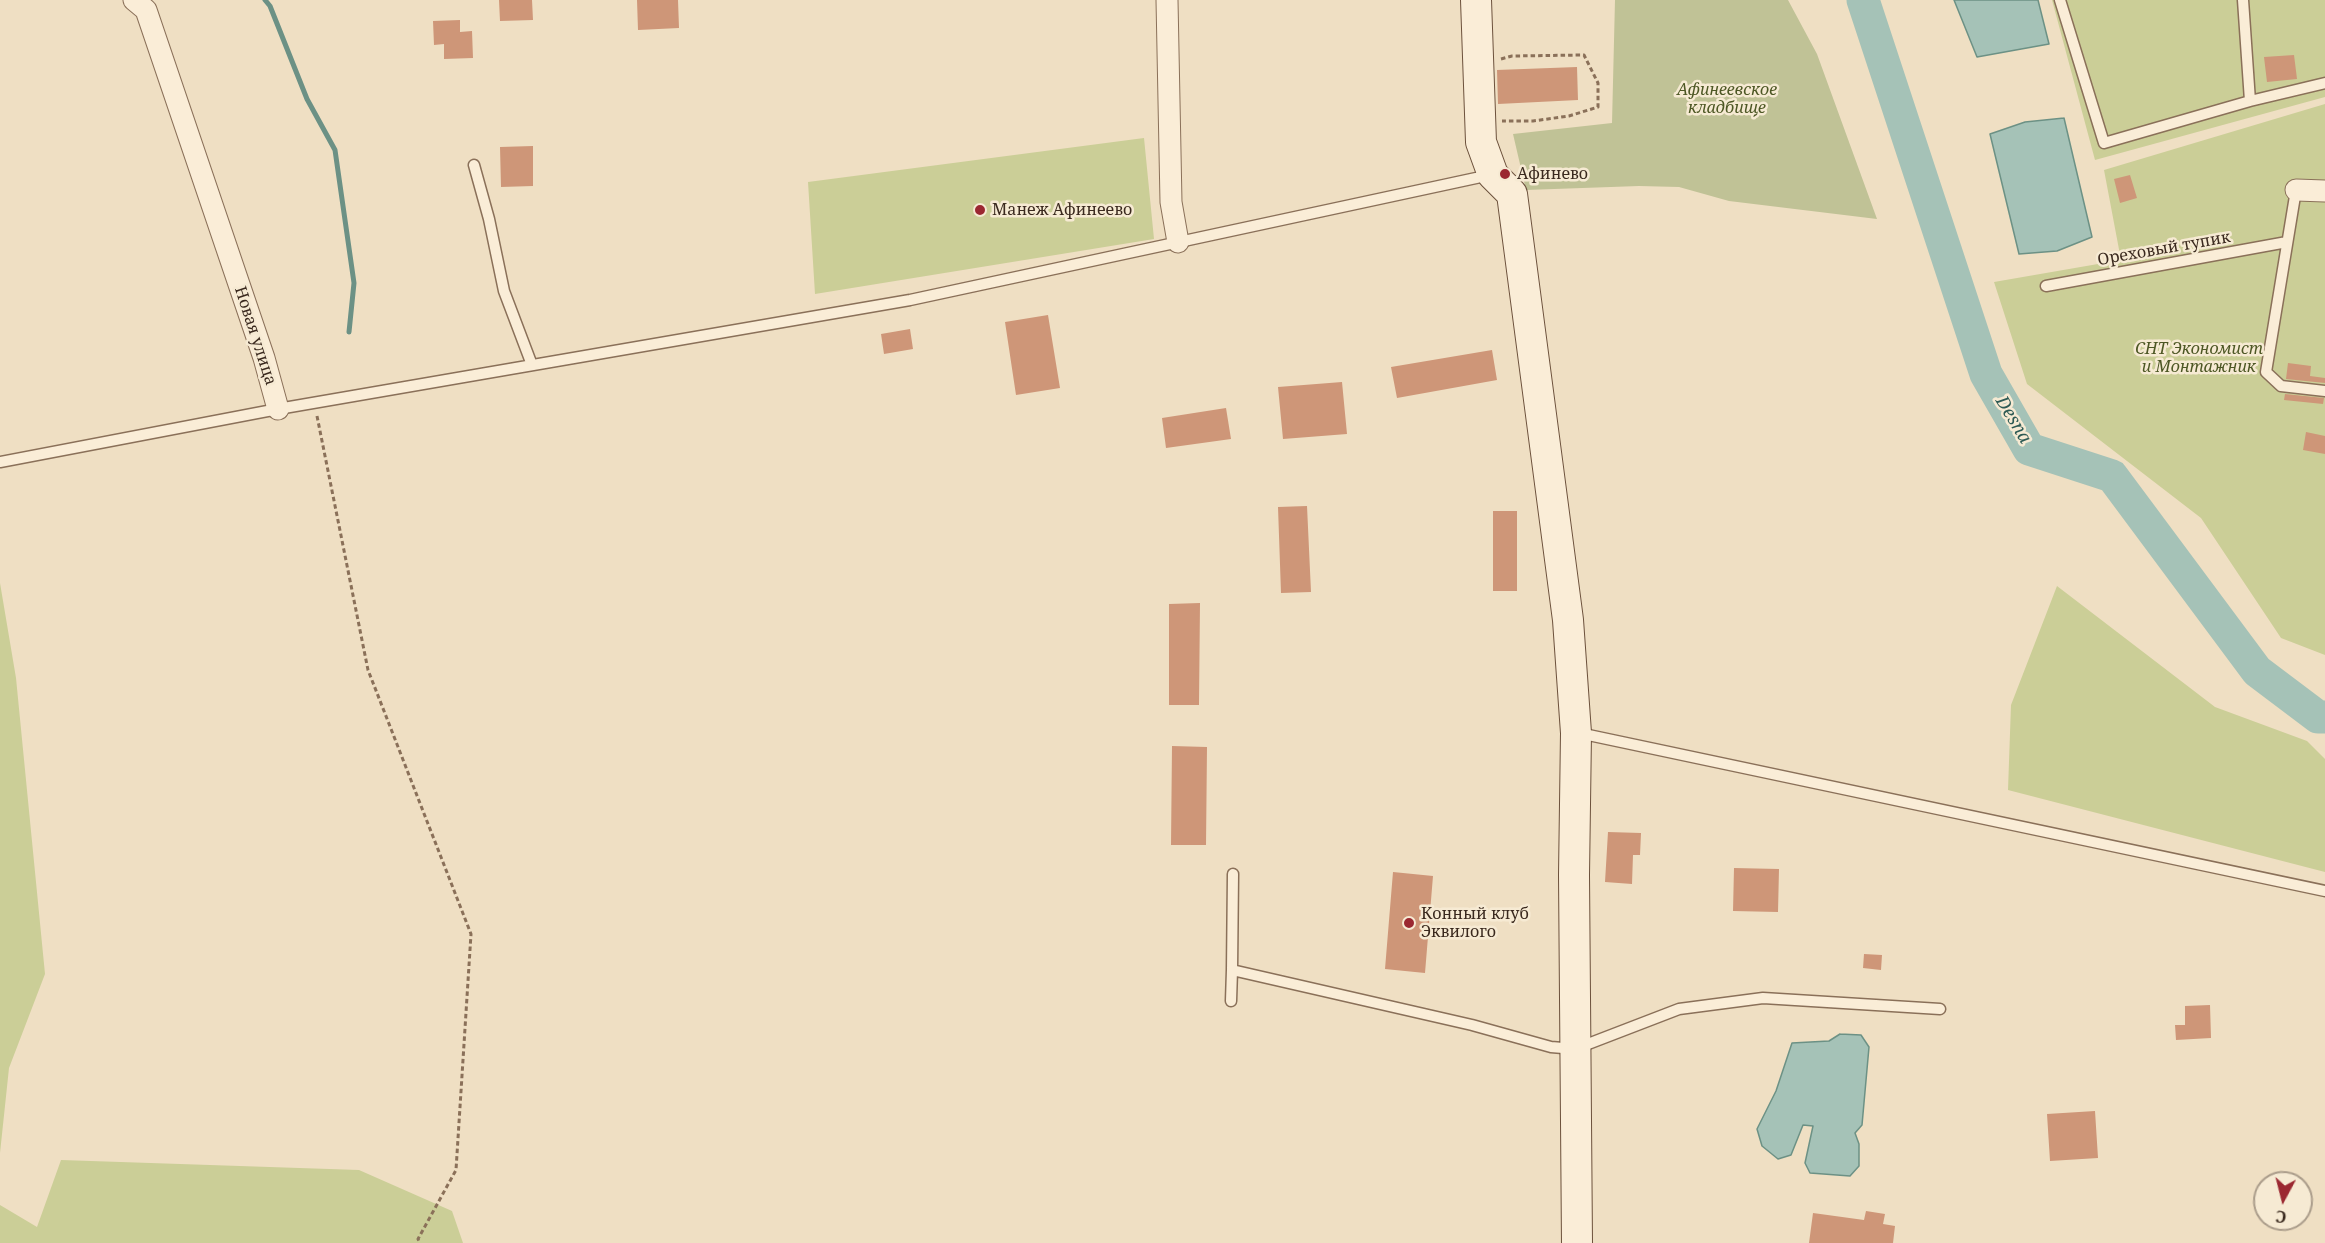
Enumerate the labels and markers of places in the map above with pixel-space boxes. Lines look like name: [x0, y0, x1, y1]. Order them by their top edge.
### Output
place label: Афинево: [1517, 164, 1588, 184]
marker: Афинево: [1498, 167, 1512, 181]
place label: Манеж Афинеево: [992, 200, 1132, 220]
marker: Манеж Афинеево: [973, 203, 987, 217]
place label: Конный клуб Эквилого: [1421, 904, 1529, 942]
marker: Конный клуб Эквилого: [1402, 916, 1416, 930]

